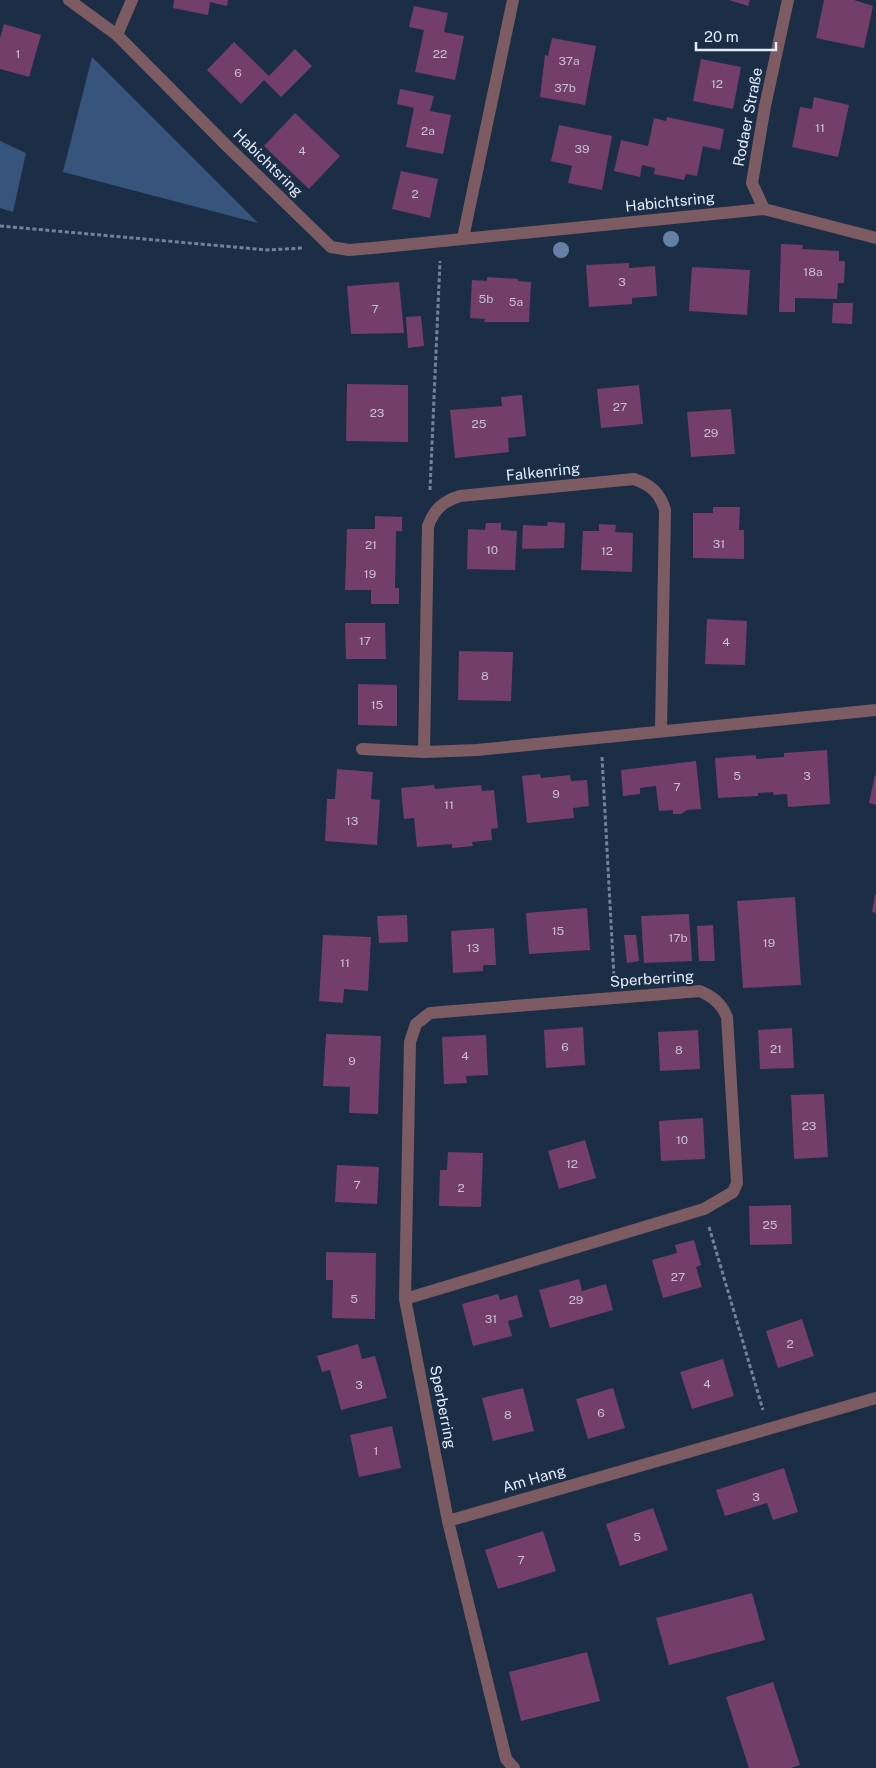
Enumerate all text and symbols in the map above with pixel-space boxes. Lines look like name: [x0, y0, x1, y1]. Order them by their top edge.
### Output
scale bar: [696, 20, 776, 52]
text: 20 m: [704, 28, 739, 45]
house number: 1: [16, 47, 20, 61]
house number: 22: [433, 47, 447, 61]
house number: 37a: [558, 54, 580, 68]
house number: 6: [234, 66, 242, 80]
street label: Rodaer Straße: [730, 66, 765, 168]
house number: 12: [711, 77, 723, 91]
house number: 37b: [554, 81, 576, 95]
house number: 11: [815, 121, 825, 135]
house number: 2a: [421, 124, 435, 138]
street label: Habichtsring: [230, 125, 307, 200]
house number: 39: [575, 142, 589, 156]
house number: 4: [298, 144, 306, 158]
house number: 2: [411, 187, 419, 201]
street label: Habichtsring: [624, 188, 716, 215]
house number: 18a: [803, 265, 823, 279]
house number: 3: [618, 275, 626, 289]
house number: 5b: [479, 292, 493, 306]
house number: 5a: [509, 295, 523, 309]
house number: 7: [371, 302, 379, 316]
house number: 27: [613, 400, 627, 414]
house number: 23: [370, 406, 384, 420]
house number: 25: [472, 417, 487, 431]
house number: 29: [704, 426, 718, 440]
street label: Falkenring: [505, 459, 581, 484]
house number: 31: [713, 537, 725, 551]
house number: 21: [365, 538, 377, 552]
house number: 10: [486, 543, 498, 557]
house number: 12: [601, 544, 613, 558]
house number: 19: [364, 567, 376, 581]
house number: 17: [359, 634, 371, 648]
house number: 4: [722, 635, 730, 649]
house number: 8: [481, 669, 489, 683]
house number: 15: [371, 698, 384, 712]
house number: 5: [733, 769, 741, 783]
house number: 3: [803, 769, 811, 783]
house number: 7: [673, 780, 681, 794]
house number: 9: [552, 787, 560, 801]
house number: 11: [444, 798, 454, 812]
house number: 13: [346, 814, 358, 828]
house number: 15: [552, 924, 565, 938]
house number: 17b: [668, 931, 688, 945]
house number: 19: [763, 936, 775, 950]
house number: 13: [467, 941, 479, 955]
house number: 11: [340, 956, 350, 970]
street label: Sperberring: [609, 967, 695, 990]
house number: 6: [561, 1040, 569, 1054]
house number: 21: [770, 1042, 782, 1056]
house number: 8: [675, 1043, 683, 1057]
house number: 4: [461, 1049, 469, 1063]
house number: 9: [348, 1054, 356, 1068]
house number: 23: [802, 1119, 816, 1133]
house number: 10: [676, 1133, 688, 1147]
house number: 12: [566, 1157, 578, 1171]
house number: 7: [353, 1178, 361, 1192]
house number: 2: [457, 1181, 465, 1195]
house number: 25: [763, 1218, 778, 1232]
house number: 27: [671, 1270, 685, 1284]
house number: 5: [350, 1292, 358, 1306]
house number: 29: [569, 1293, 583, 1307]
house number: 31: [485, 1312, 497, 1326]
house number: 2: [786, 1337, 794, 1351]
street label: Sperberring: [427, 1364, 460, 1450]
house number: 4: [703, 1377, 711, 1391]
house number: 3: [355, 1378, 363, 1392]
house number: 6: [597, 1406, 605, 1420]
house number: 8: [504, 1408, 512, 1422]
house number: 1: [374, 1444, 378, 1458]
street label: Am Hang: [500, 1461, 567, 1496]
house number: 3: [752, 1490, 760, 1504]
house number: 5: [633, 1530, 641, 1544]
house number: 7: [517, 1553, 525, 1567]

